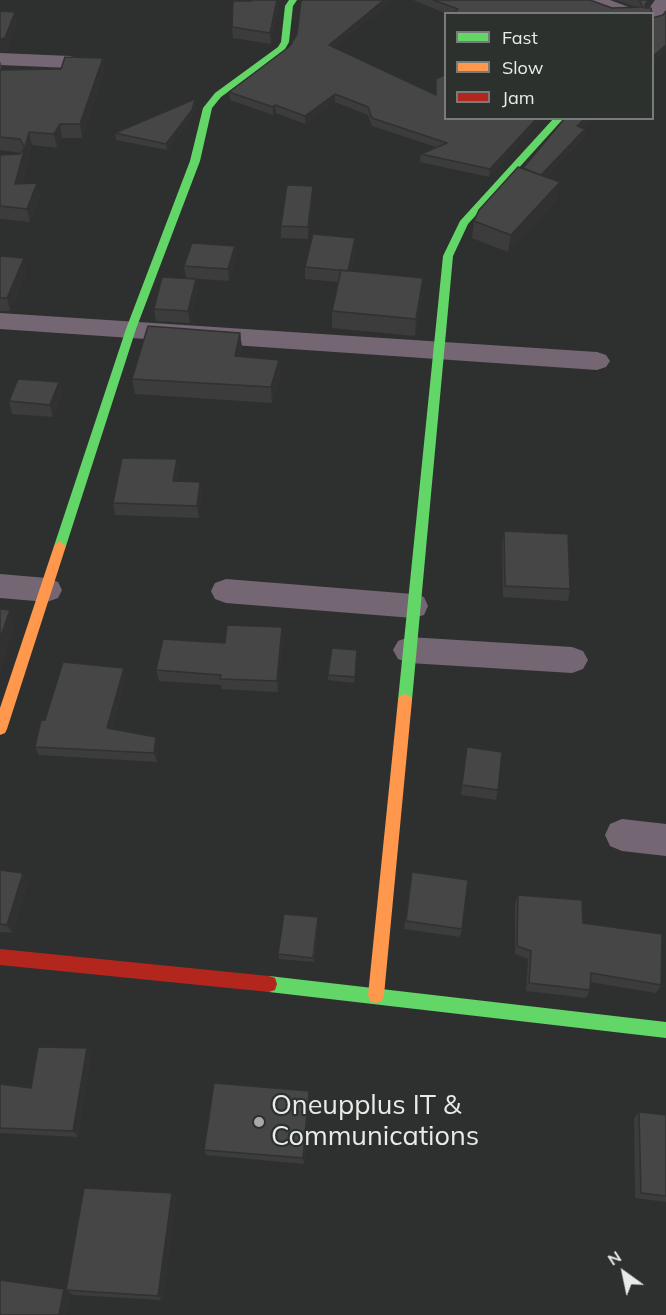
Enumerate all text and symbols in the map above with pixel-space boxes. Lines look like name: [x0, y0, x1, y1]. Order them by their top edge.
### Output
legend: [444, 12, 654, 120]
text: Fast: [502, 26, 538, 49]
text: Slow: [502, 56, 543, 79]
text: Jam: [502, 86, 535, 109]
place label: Oneupplus IT & Communications: [271, 1090, 479, 1153]
marker: Oneupplus IT & Communications: [252, 1115, 266, 1129]
north arrow: [594, 1243, 654, 1303]
text: N: [604, 1246, 625, 1270]

